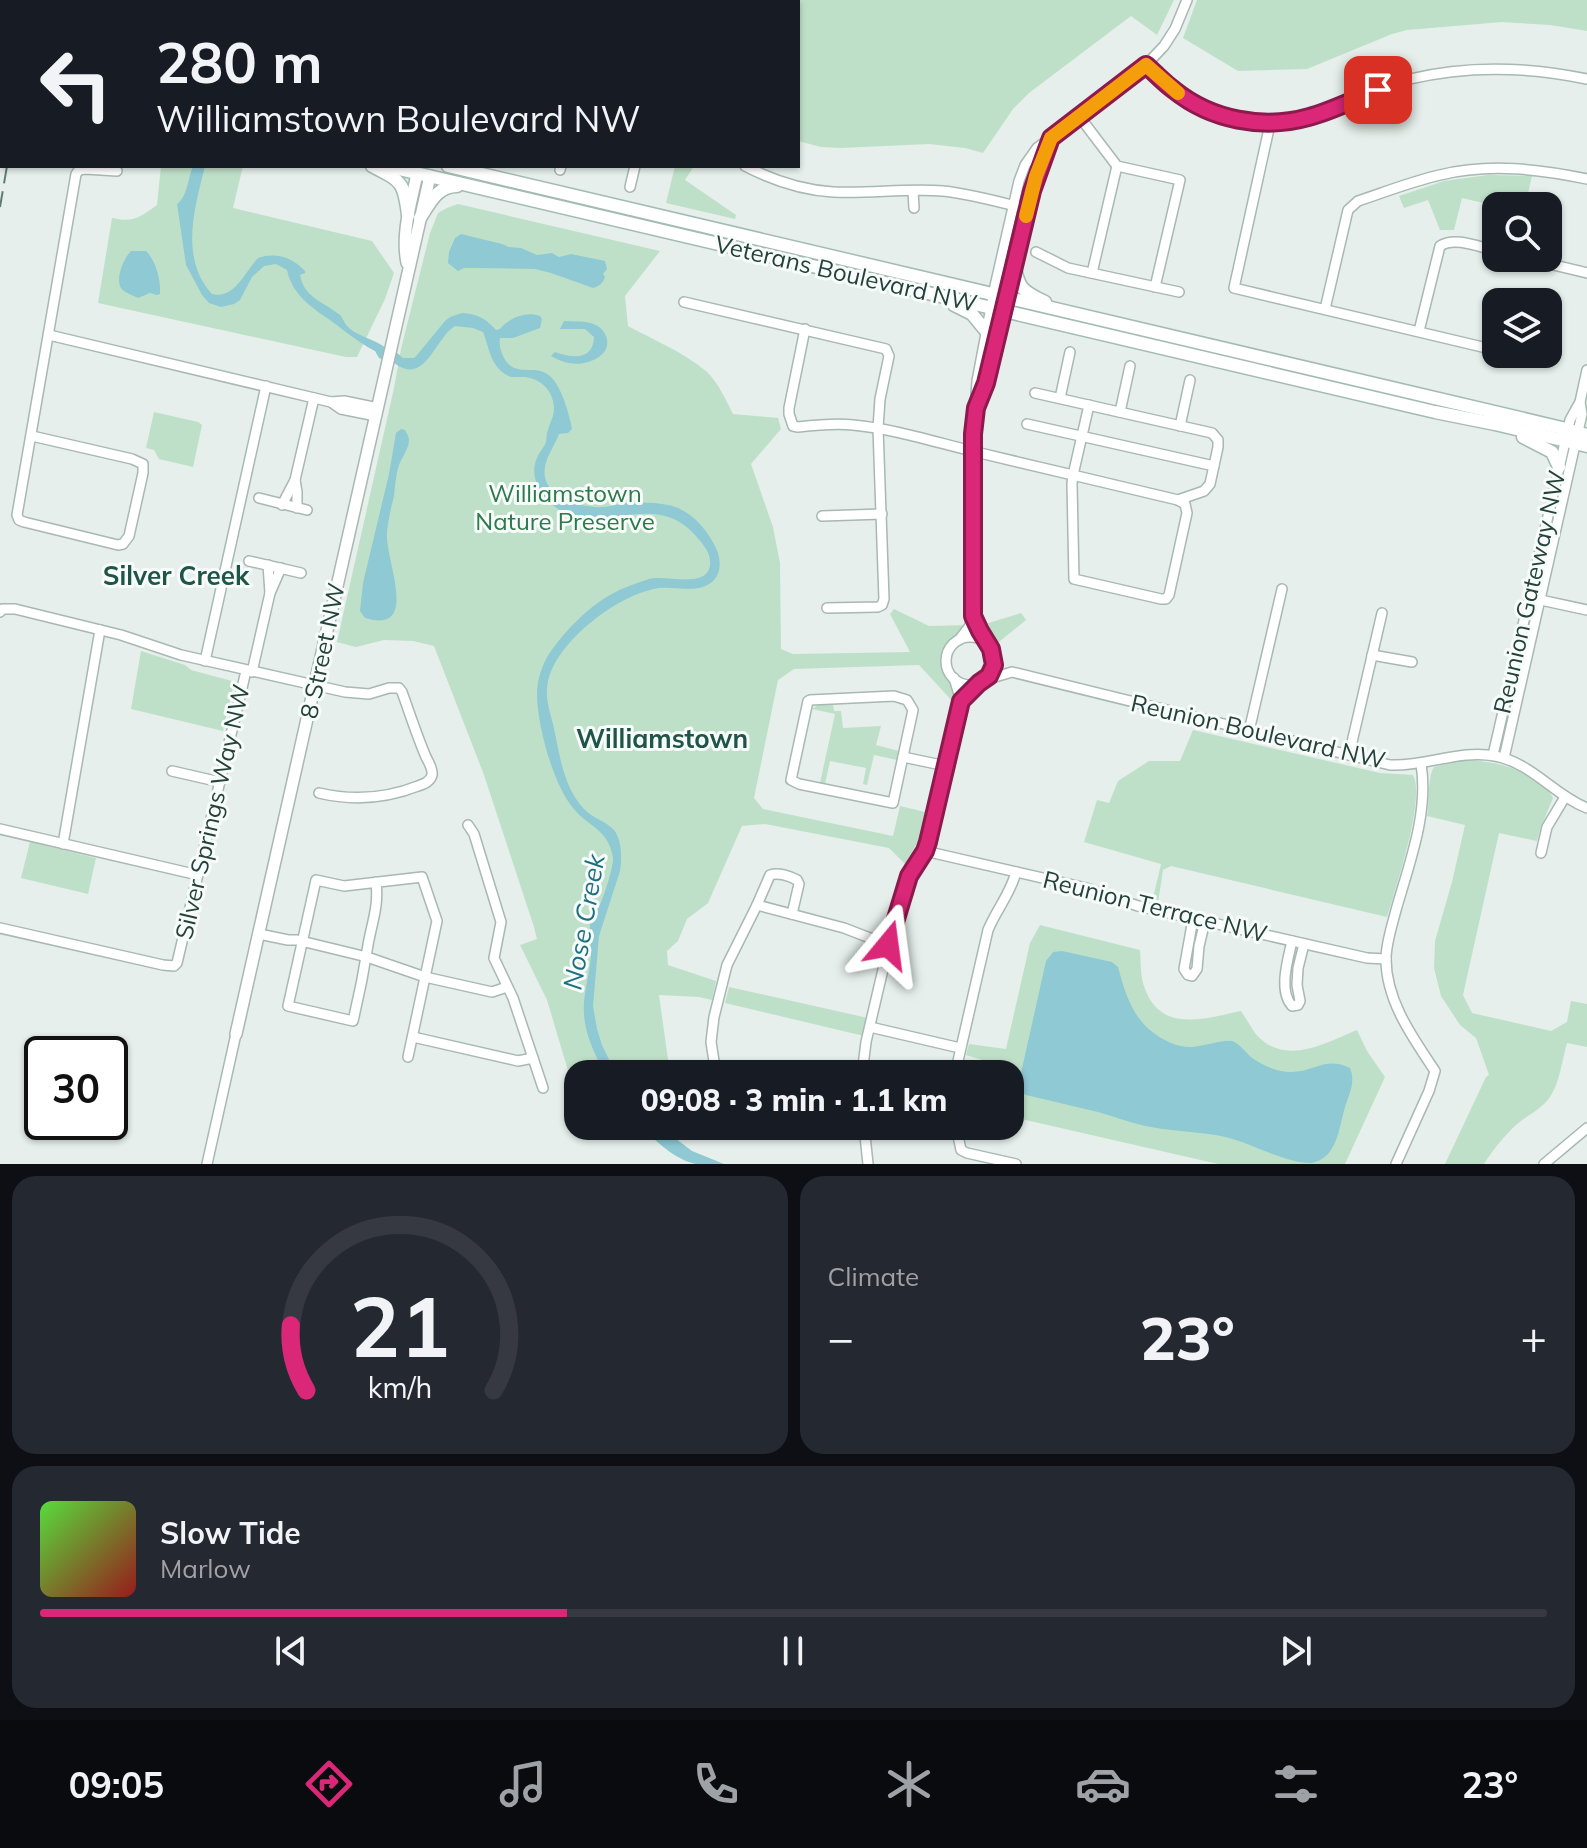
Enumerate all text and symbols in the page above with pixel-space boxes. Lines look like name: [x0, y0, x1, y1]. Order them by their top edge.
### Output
text: 280 m: [156, 27, 323, 97]
icon: left: [24, 32, 128, 136]
pin: [1344, 56, 1412, 124]
icon: arrive: [1356, 68, 1400, 112]
text: Williamstown Boulevard NW: [156, 96, 641, 141]
map controls: [1482, 192, 1562, 368]
button: search: [1482, 192, 1562, 272]
street label: Veterans Boulevard NW: [712, 228, 980, 318]
button: layers: [1482, 288, 1562, 368]
street label: Reunion Gateway NW: [1486, 467, 1572, 716]
park label: Williamstown Nature Preserve: [475, 478, 655, 536]
district label: Silver Creek: [103, 559, 250, 592]
street label: 8 Street NW: [293, 580, 351, 721]
street label: Silver Springs Way NW: [168, 681, 256, 942]
street label: Reunion Boulevard NW: [1128, 687, 1388, 775]
district label: Williamstown: [576, 722, 748, 755]
water label: Nose Creek: [555, 851, 612, 992]
street label: Reunion Terrace NW: [1040, 864, 1270, 948]
position arrow: [846, 903, 930, 987]
speed limit sign: 30: [24, 1036, 128, 1140]
text: 09:08 · 3 min · 1.1 km: [641, 1081, 947, 1119]
text: Climate: [828, 1260, 919, 1293]
text: 21: [350, 1273, 450, 1378]
text: 23°: [1140, 1300, 1235, 1375]
text: −: [828, 1310, 854, 1365]
text: +: [1521, 1310, 1547, 1365]
text: km/h: [367, 1369, 432, 1405]
text: Slow Tide: [160, 1514, 301, 1552]
text: Marlow: [160, 1552, 251, 1585]
icon: previous: [269, 1629, 313, 1673]
icon: pause: [771, 1629, 815, 1673]
icon: next: [1274, 1629, 1318, 1673]
icon: directions: [301, 1756, 357, 1812]
icon: music: [495, 1756, 551, 1812]
icon: phone: [688, 1756, 744, 1812]
icon: climate: [881, 1756, 937, 1812]
icon: car: [1075, 1756, 1131, 1812]
icon: filters: [1268, 1756, 1324, 1812]
text: 09:05: [69, 1762, 164, 1807]
text: 23°: [1461, 1762, 1518, 1807]

